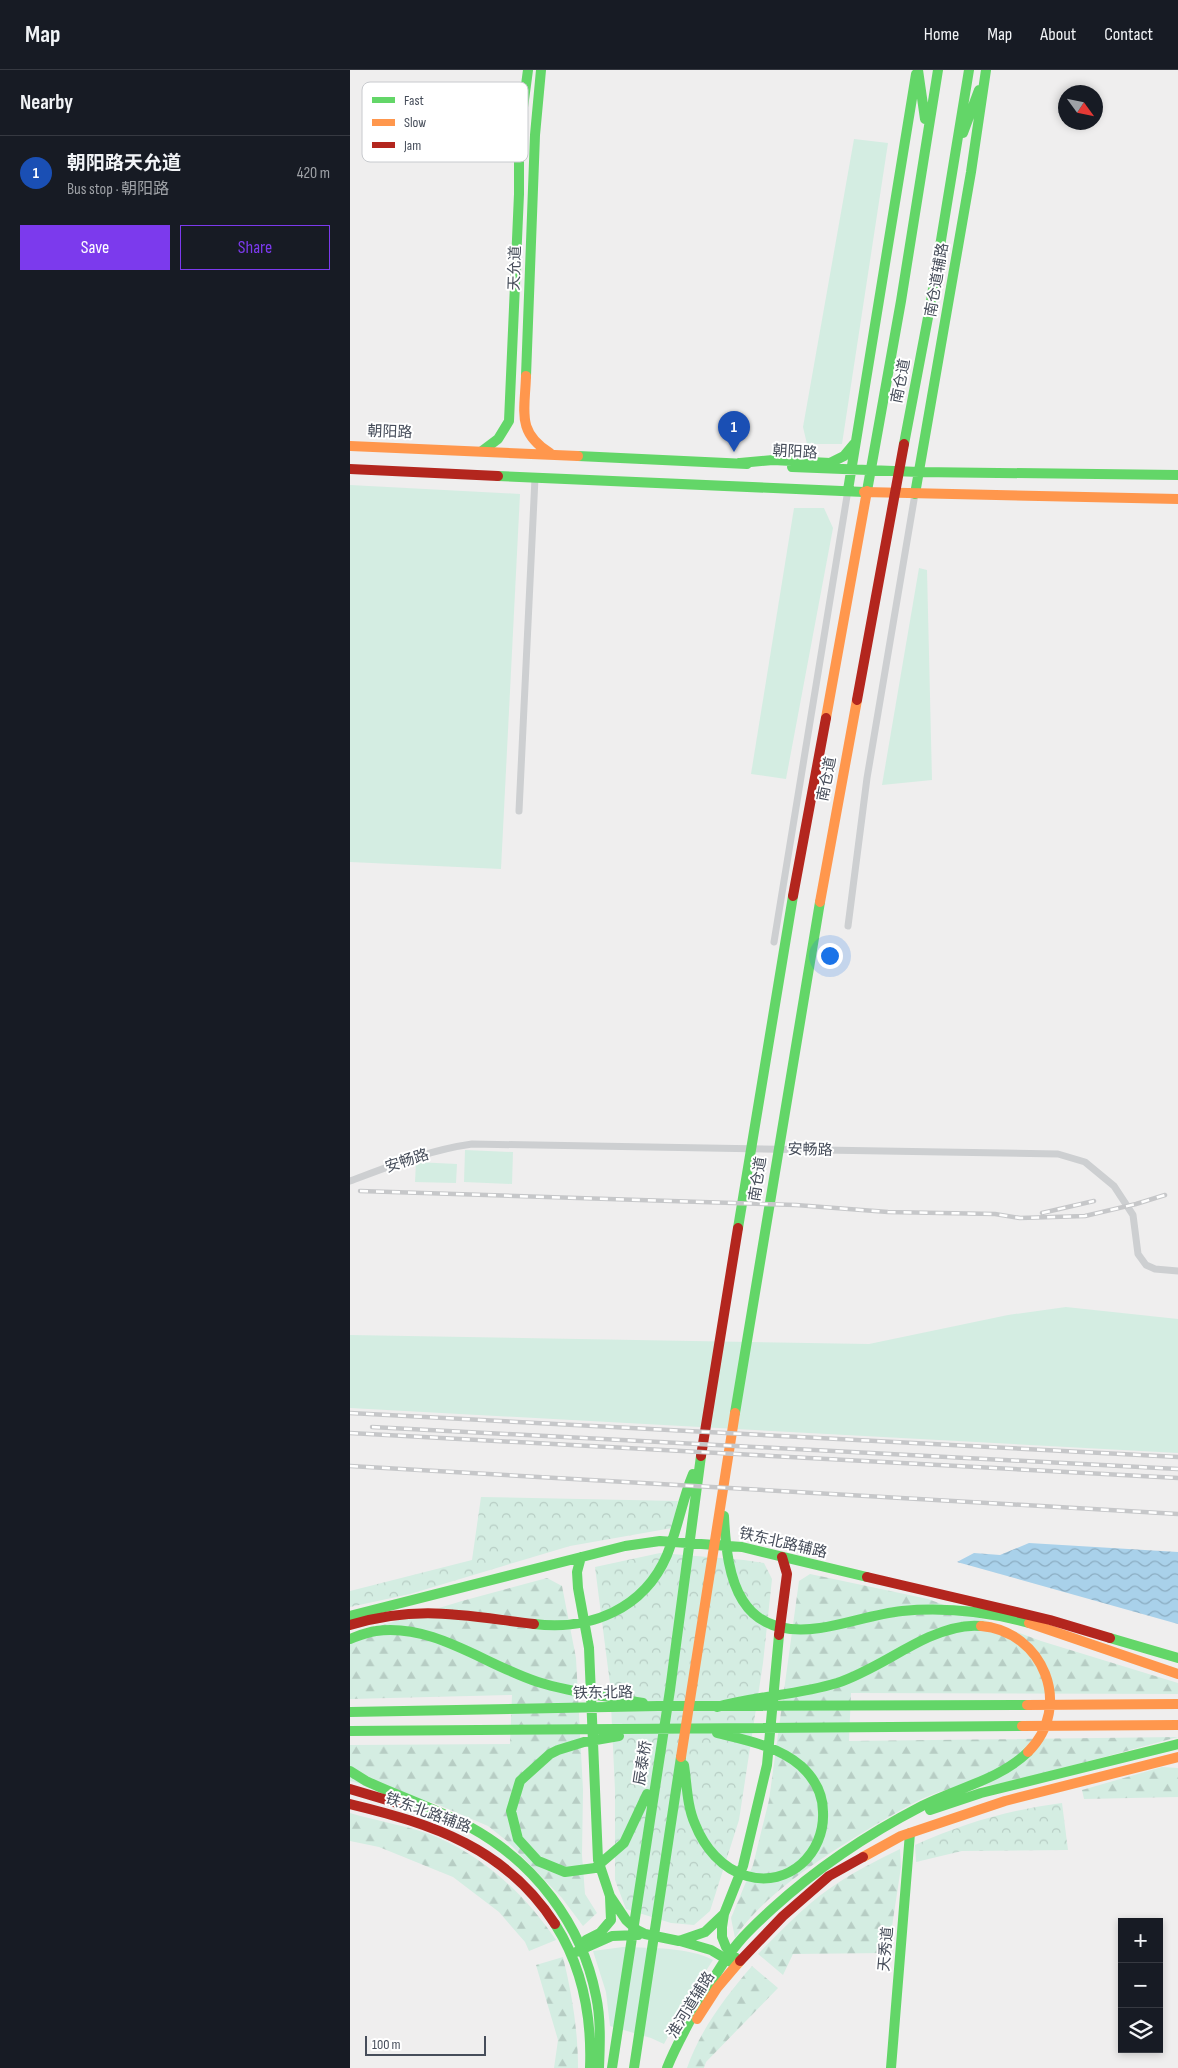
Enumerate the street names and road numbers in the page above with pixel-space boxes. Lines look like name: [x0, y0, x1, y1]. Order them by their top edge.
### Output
street label: 南仓道辅路: [921, 241, 953, 319]
street label: 天允道: [505, 245, 525, 291]
street label: 南仓道: [887, 357, 915, 405]
street label: 朝阳路: [367, 422, 413, 442]
street label: 朝阳路: [772, 441, 818, 463]
street label: 南仓道: [813, 755, 841, 803]
street label: 安畅路: [787, 1140, 833, 1160]
street label: 安畅路: [383, 1145, 431, 1177]
street label: 南仓道: [745, 1155, 771, 1203]
street label: 铁东北路辅路: [737, 1524, 829, 1562]
street label: 铁东北路: [573, 1683, 633, 1703]
street label: 辰泰桥: [630, 1739, 656, 1787]
street label: 铁东北路辅路: [382, 1789, 474, 1837]
street label: 天秀道: [875, 1926, 897, 1972]
street label: 淮河道辅路: [663, 1968, 719, 2042]

